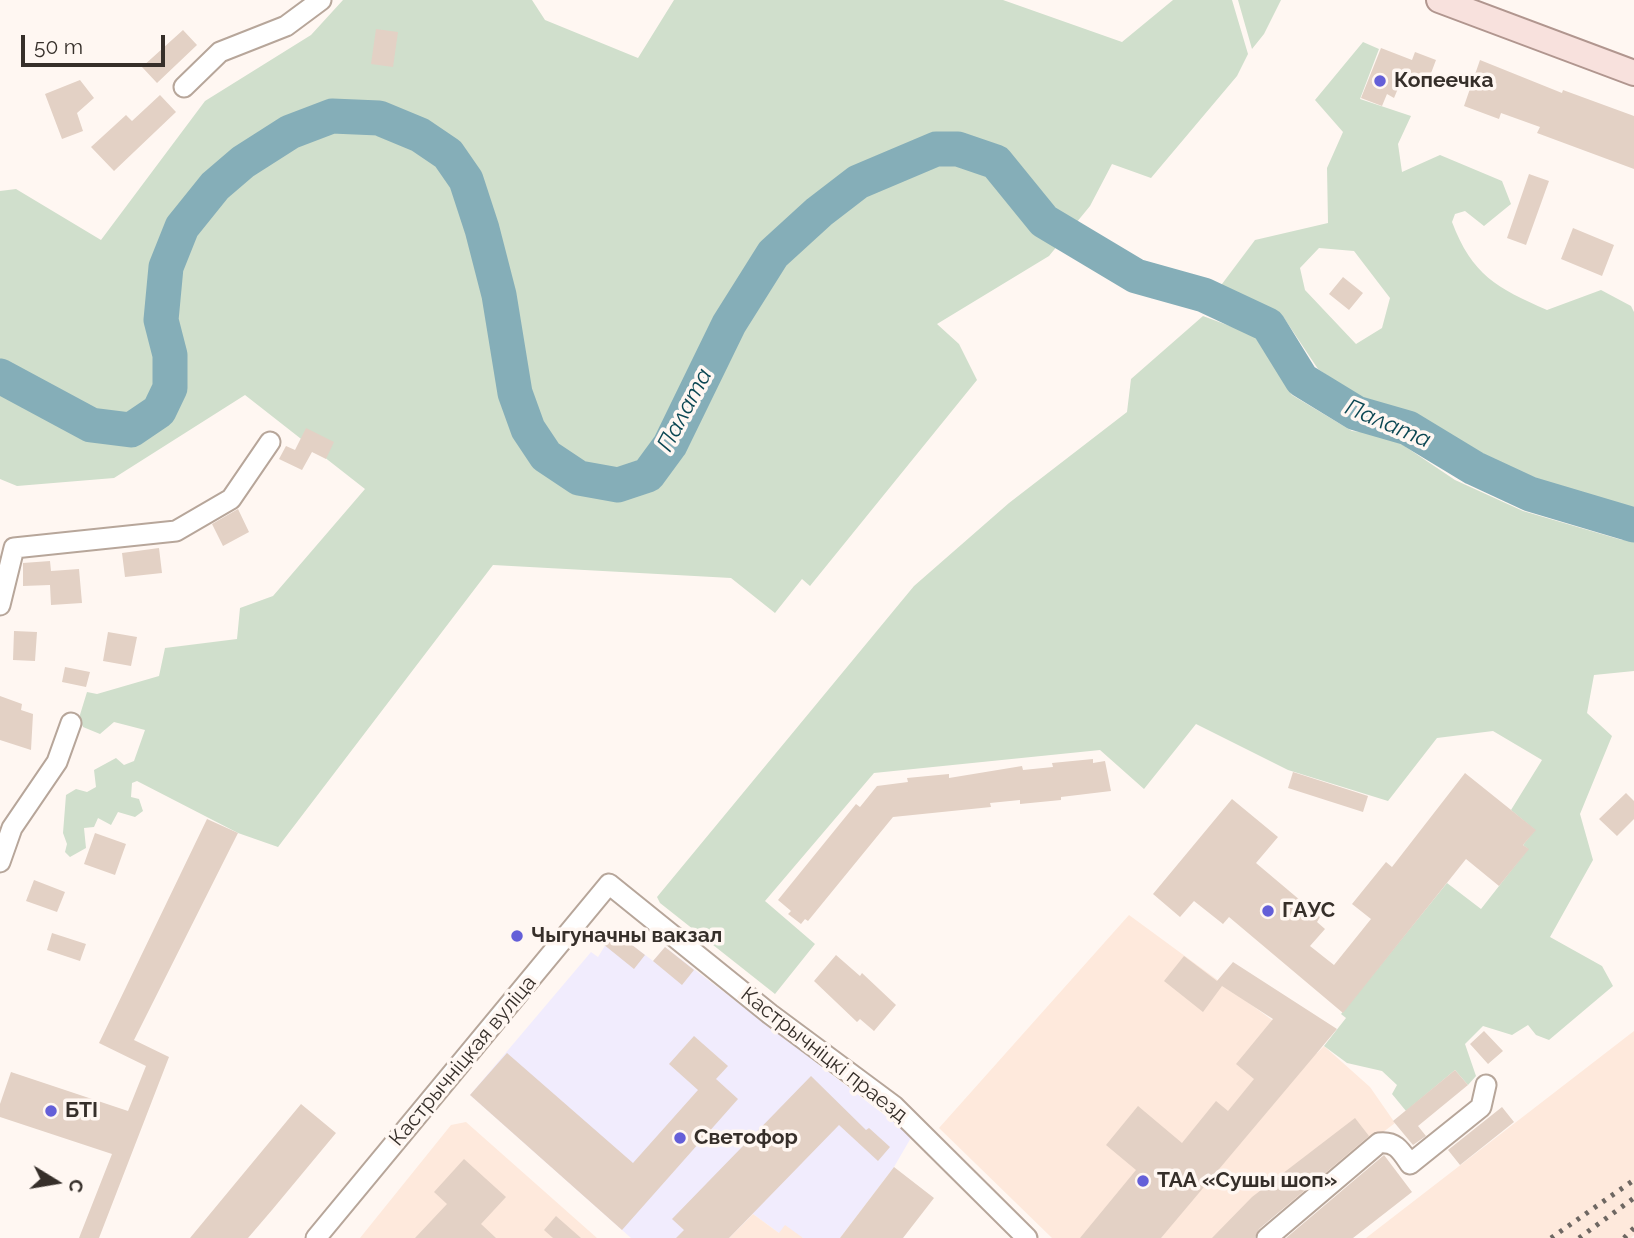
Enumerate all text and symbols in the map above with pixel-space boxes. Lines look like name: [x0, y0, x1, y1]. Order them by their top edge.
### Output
scale bar: [24, 21, 168, 65]
text: 50 m: [34, 34, 83, 59]
place label: Копеечка: [1394, 68, 1493, 94]
marker: Копеечка: [1372, 73, 1388, 89]
water label: Палата: [652, 364, 718, 456]
water label: Палата: [1341, 394, 1435, 454]
place label: ГАУС: [1282, 898, 1335, 924]
marker: ГАУС: [1260, 903, 1276, 919]
place label: Чыгуначны вакзал: [531, 923, 722, 949]
marker: Чыгуначны вакзал: [509, 928, 525, 944]
street label: Кастрычніцкая вуліца: [384, 971, 542, 1151]
street label: Кастрычніцкі праезд: [736, 982, 912, 1128]
place label: БТІ: [65, 1098, 98, 1124]
marker: БТІ: [43, 1103, 59, 1119]
place label: Светофор: [694, 1125, 798, 1151]
marker: Светофор: [672, 1130, 688, 1146]
north arrow: [21, 1147, 91, 1217]
place label: ТАА «Сушы шоп»: [1157, 1168, 1337, 1194]
marker: ТАА «Сушы шоп»: [1135, 1173, 1151, 1189]
text: С: [65, 1177, 89, 1195]

